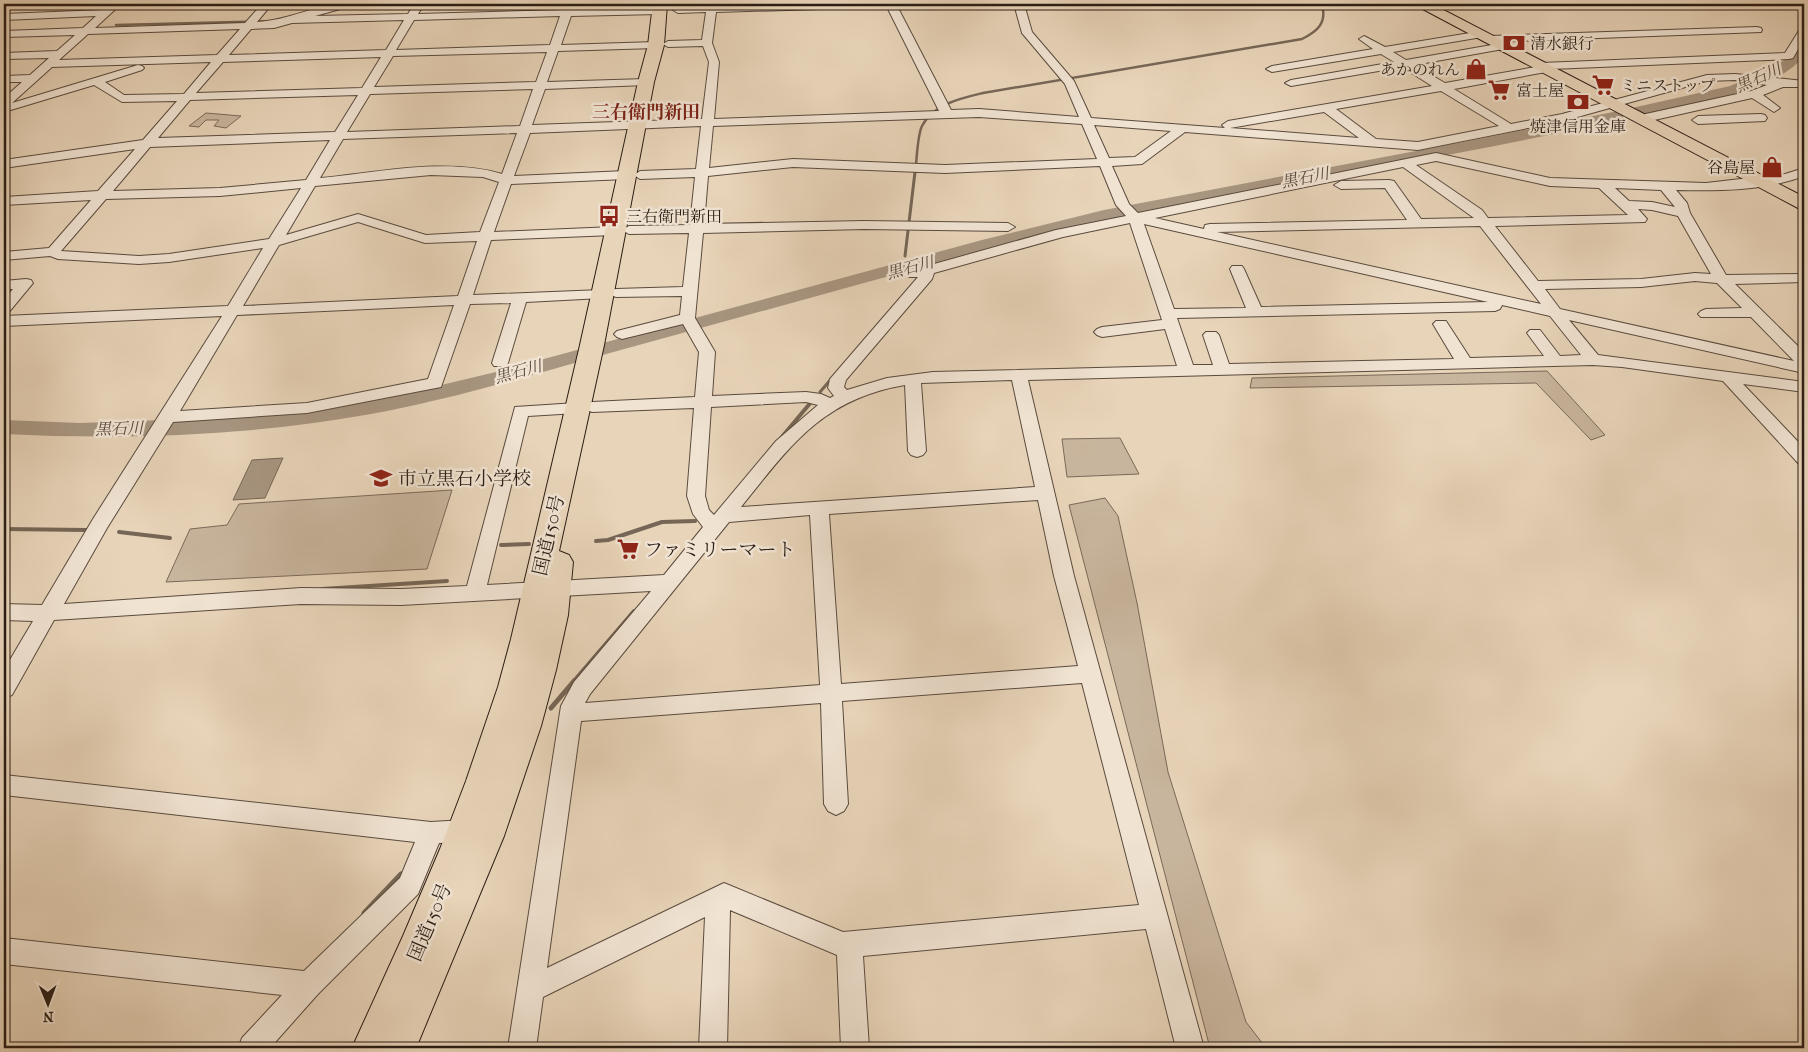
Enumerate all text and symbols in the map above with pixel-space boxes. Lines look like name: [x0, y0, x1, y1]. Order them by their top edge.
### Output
bank icon: 清水銀行: [1501, 30, 1527, 56]
place label: 清水銀行: [1530, 34, 1594, 53]
shop icon: あかのれん: [1463, 56, 1489, 82]
water label: 黒石川: [1732, 58, 1786, 96]
place label: あかのれん: [1380, 60, 1460, 79]
supermarket icon: ミニストップ: [1590, 72, 1616, 98]
place label: ミニストップ: [1620, 76, 1716, 95]
supermarket icon: 富士屋: [1486, 77, 1512, 103]
place label: 富士屋: [1516, 81, 1564, 100]
bank icon: 焼津信用金庫: [1565, 89, 1591, 115]
district label: 三右衛門新田: [592, 102, 700, 123]
place label: 焼津信用金庫: [1530, 117, 1626, 136]
shop icon: 谷島屋: [1759, 154, 1785, 180]
place label: 谷島屋: [1707, 158, 1755, 177]
water label: 黒石川: [1280, 163, 1332, 191]
bus stop icon: 三右衛門新田: [596, 203, 622, 229]
place label: 三右衛門新田: [626, 207, 722, 226]
water label: 黒石川: [884, 252, 938, 283]
water label: 黒石川: [492, 356, 546, 387]
water label: 黒石川: [95, 418, 145, 439]
school or university icon: 市立黒石小学校: [368, 465, 394, 491]
place label: 市立黒石小学校: [398, 468, 531, 490]
street label: 国道150号: [529, 493, 569, 578]
supermarket icon: ファミリーマート: [615, 536, 641, 562]
place label: ファミリーマート: [644, 539, 796, 561]
street label: 国道150号: [404, 880, 456, 965]
north arrow: [22, 980, 72, 1030]
text: N: [42, 1008, 54, 1025]

